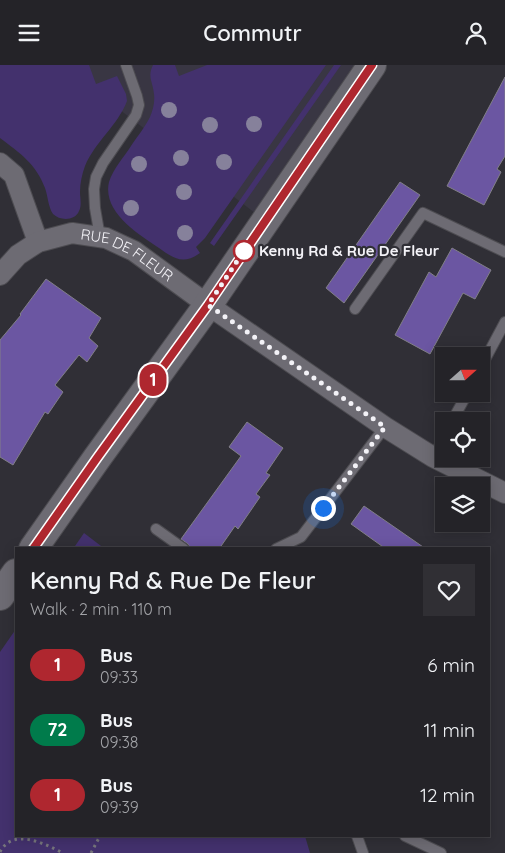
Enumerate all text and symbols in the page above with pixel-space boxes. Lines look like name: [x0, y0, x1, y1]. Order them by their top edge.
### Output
icon: menu: [15, 19, 43, 47]
text: Commutr: [203, 19, 302, 47]
icon: person: [462, 19, 490, 47]
street label: RUE DE FLEUR: [79, 224, 177, 285]
marker: Kenny Rd & Rue De Fleur: [233, 240, 255, 262]
place label: Kenny Rd & Rue De Fleur: [259, 241, 440, 260]
north arrow: [435, 347, 490, 403]
map controls: [435, 347, 490, 532]
line badge: 1: [137, 364, 169, 396]
text: 1: [149, 368, 157, 391]
button: locate: [435, 412, 490, 467]
button: layers: [435, 477, 490, 532]
your location: [311, 496, 336, 521]
button: heart: [423, 564, 475, 616]
text: Kenny Rd & Rue De Fleur: [30, 565, 316, 595]
text: Walk · 2 min · 110 m: [30, 599, 172, 619]
text: Bus: [100, 643, 133, 667]
text: 1: [54, 653, 61, 676]
text: 6 min: [427, 653, 475, 677]
text: 09:33: [100, 667, 138, 687]
text: Bus: [100, 708, 133, 732]
text: 72: [47, 718, 68, 741]
text: 11 min: [423, 718, 475, 742]
text: 09:38: [100, 732, 138, 752]
text: Bus: [100, 773, 133, 797]
text: 1: [54, 783, 61, 806]
text: 12 min: [420, 783, 475, 807]
text: 09:39: [100, 797, 139, 817]

